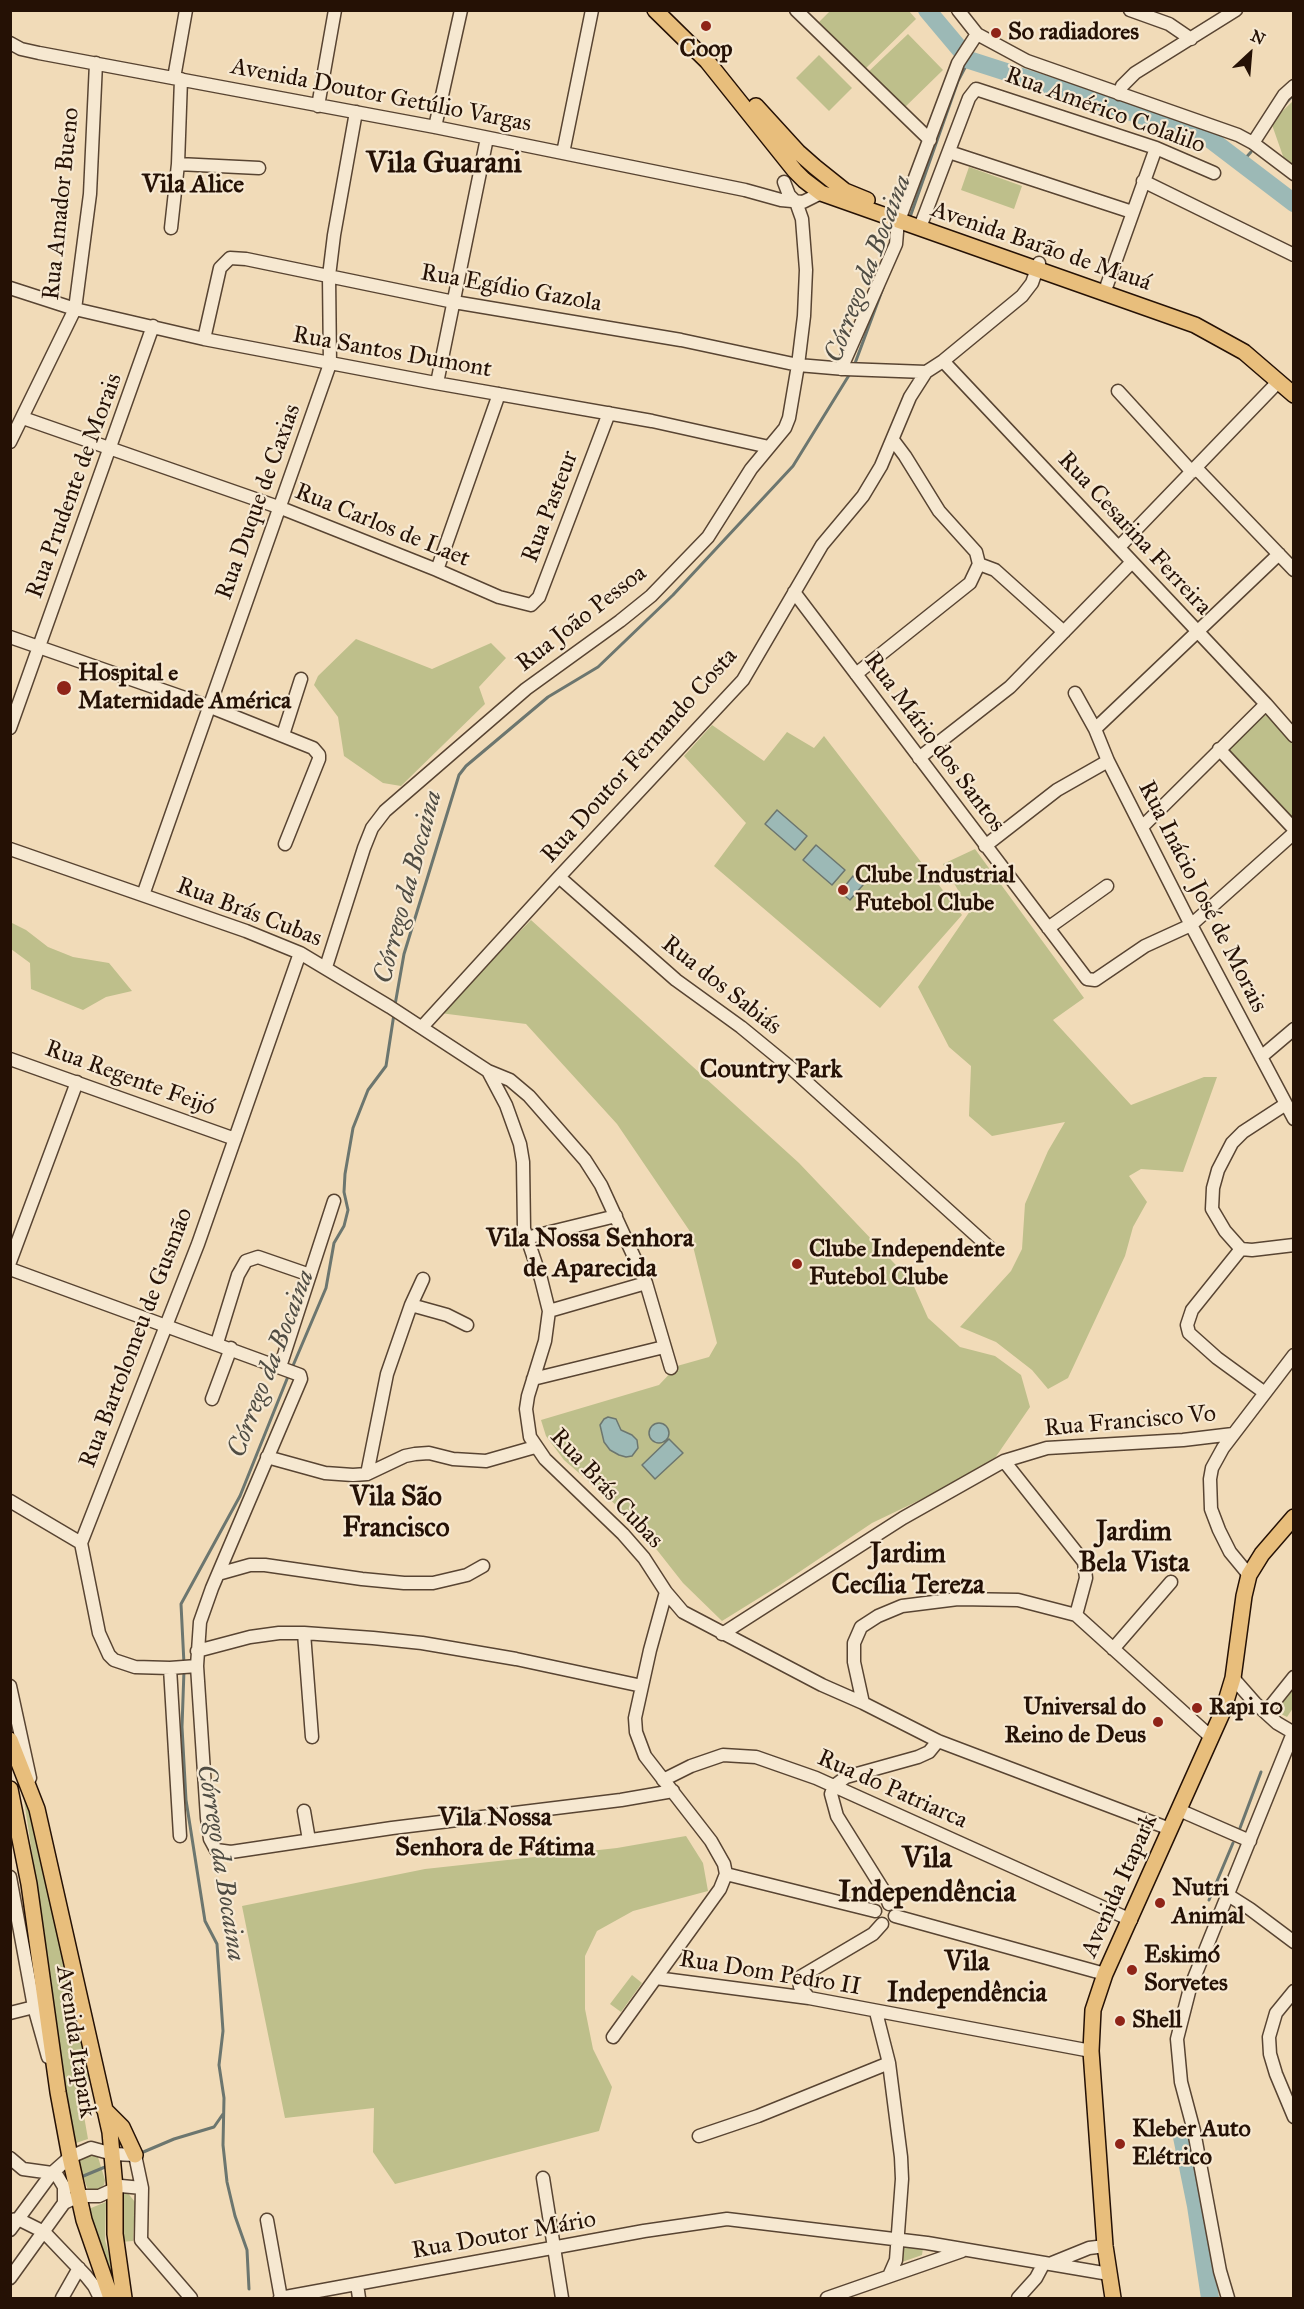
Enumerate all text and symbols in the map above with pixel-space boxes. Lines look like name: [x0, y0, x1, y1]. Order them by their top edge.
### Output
marker: Coop: [699, 19, 713, 33]
place label: So radiadores: [1008, 19, 1139, 47]
north arrow: [1220, 24, 1280, 84]
marker: So radiadores: [989, 26, 1003, 40]
text: N: [1248, 26, 1268, 49]
place label: Coop: [680, 36, 732, 64]
street label: Avenida Doutor Getúlio Vargas: [228, 53, 534, 139]
street label: Rua Américo Colalilo: [1001, 61, 1209, 161]
street label: Rua Amador Bueno: [38, 106, 86, 302]
district label: Vila Guarani: [366, 147, 522, 183]
district label: Vila Alice: [142, 170, 244, 202]
water label: Córrego da Bocaina: [819, 171, 919, 367]
street label: Avenida Barão de Mauá: [927, 196, 1155, 298]
street label: Rua Egídio Gazola: [418, 259, 604, 319]
street label: Rua Santos Dumont: [290, 321, 494, 385]
street label: Rua Prudente de Morais: [21, 370, 129, 602]
street label: Rua Duque de Caxias: [210, 400, 308, 604]
street label: Rua Cesarina Ferreira: [1051, 446, 1217, 622]
street label: Rua Pasteur: [517, 447, 585, 567]
street label: Rua Carlos de Laet: [290, 478, 474, 574]
street label: Rua João Pessoa: [511, 559, 653, 679]
street label: Rua Doutor Fernando Costa: [536, 643, 744, 869]
street label: Rua Mário dos Santos: [857, 648, 1011, 838]
place label: Hospital e Maternidade América: [78, 660, 291, 716]
marker: Hospital e Maternidade América: [55, 679, 73, 697]
street label: Rua Inácio José de Morais: [1131, 776, 1273, 1018]
water label: Córrego da Bocaina: [368, 787, 450, 987]
place label: Clube Industrial Futebol Clube: [855, 862, 1015, 918]
street label: Rua Brás Cubas: [172, 872, 326, 954]
marker: Clube Industrial Futebol Clube: [836, 883, 850, 897]
street label: Rua dos Sabiás: [655, 930, 787, 1042]
street label: Rua Regente Feijó: [41, 1035, 219, 1123]
district label: Country Park: [700, 1055, 842, 1087]
street label: Rua Bartolomeu de Gusmão: [74, 1204, 200, 1472]
district label: Vila Nossa Senhora de Aparecida: [486, 1224, 694, 1286]
place label: Clube Independente Futebol Clube: [809, 1236, 1005, 1292]
marker: Clube Independente Futebol Clube: [790, 1257, 804, 1271]
water label: Córrego da Bocaina: [222, 1266, 322, 1462]
street label: Rua Francisco Vo: [1043, 1400, 1217, 1444]
street label: Rua Brás Cubas: [543, 1423, 669, 1555]
district label: Vila São Francisco: [342, 1482, 450, 1545]
district label: Jardim Bela Vista: [1079, 1517, 1189, 1580]
district label: Jardim Cecília Tereza: [831, 1539, 985, 1602]
place label: Universal do Reino de Deus: [1005, 1694, 1146, 1750]
place label: Rapi 10: [1209, 1694, 1283, 1722]
marker: Rapi 10: [1190, 1701, 1204, 1715]
marker: Universal do Reino de Deus: [1151, 1715, 1165, 1729]
street label: Rua do Patriarca: [813, 1744, 971, 1836]
water label: Córrego da Bocaina: [189, 1763, 251, 1963]
district label: Vila Nossa Senhora de Fátima: [395, 1803, 595, 1864]
street label: Avenida Itapark: [1076, 1810, 1164, 1962]
district label: Vila Independência: [838, 1842, 1016, 1912]
place label: Nutri Animal: [1172, 1875, 1245, 1931]
marker: Nutri Animal: [1153, 1896, 1167, 1910]
place label: Eskimó Sorvetes: [1144, 1942, 1228, 1998]
street label: Rua Dom Pedro II: [677, 1945, 863, 2003]
district label: Vila Independência: [887, 1947, 1047, 2010]
marker: Eskimó Sorvetes: [1125, 1963, 1139, 1977]
street label: Avenida Itapark: [49, 1964, 101, 2120]
place label: Shell: [1132, 2007, 1182, 2035]
marker: Shell: [1113, 2014, 1127, 2028]
place label: Kleber Auto Elétrico: [1132, 2116, 1251, 2172]
marker: Kleber Auto Elétrico: [1113, 2137, 1127, 2151]
street label: Rua Doutor Mário: [410, 2206, 598, 2266]

